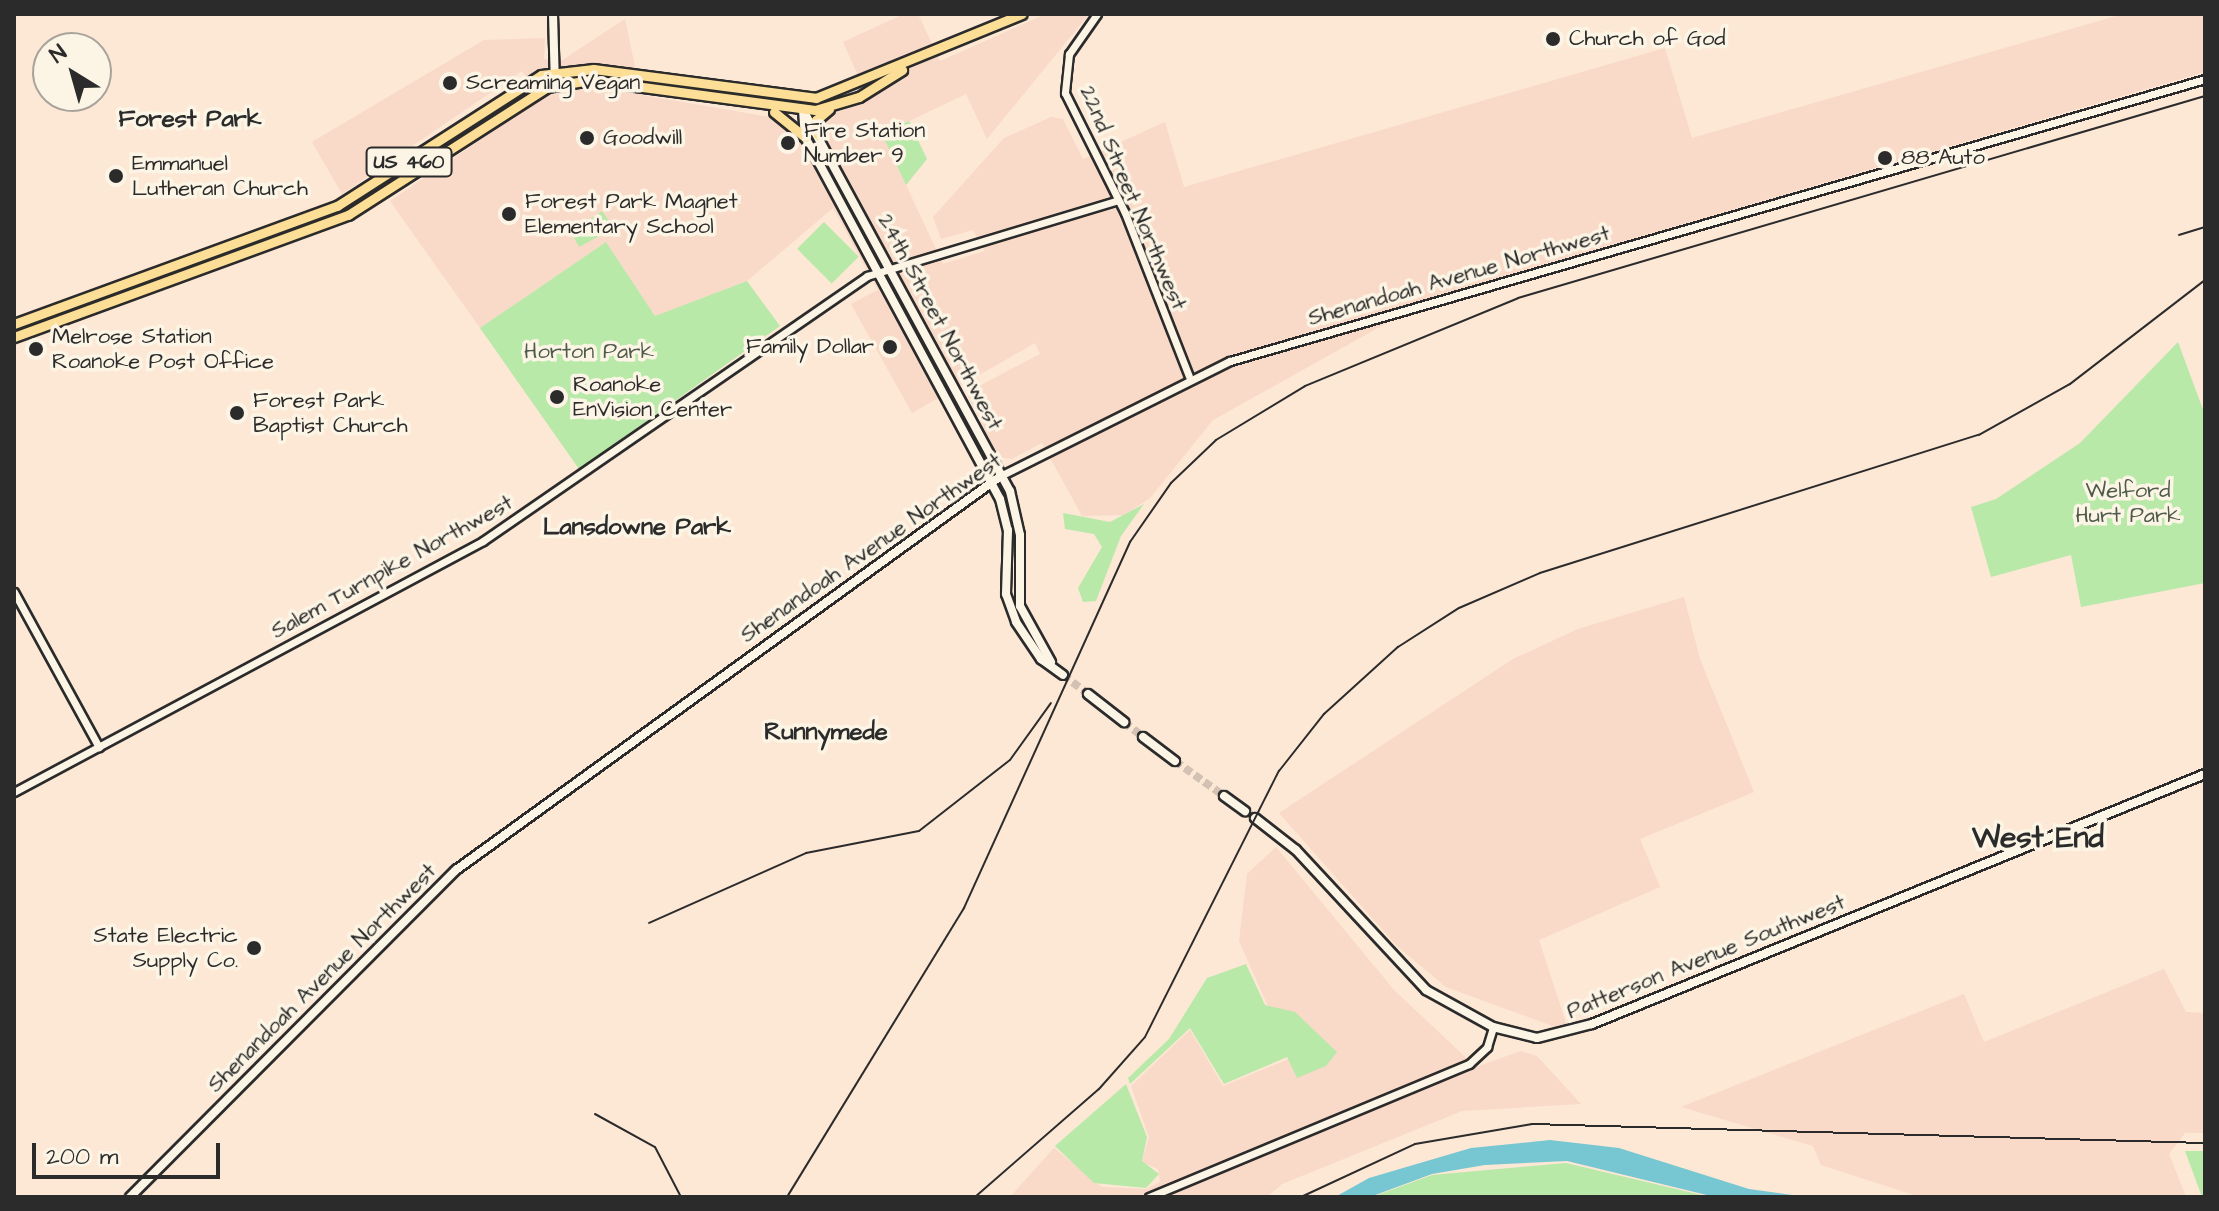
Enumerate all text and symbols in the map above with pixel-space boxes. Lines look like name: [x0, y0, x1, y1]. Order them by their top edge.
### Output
place label: Church of God: [1569, 26, 1726, 52]
marker: Church of God: [1544, 30, 1562, 48]
north arrow: [32, 32, 112, 112]
text: N: [44, 38, 73, 71]
place label: Screaming Vegan: [466, 70, 640, 96]
marker: Screaming Vegan: [441, 74, 459, 92]
street label: 22nd Street Northwest: [1074, 82, 1192, 314]
district label: Forest Park: [118, 106, 262, 134]
place label: Fire Station Number 9: [804, 117, 925, 168]
place label: Goodwill: [603, 125, 682, 151]
marker: Goodwill: [578, 129, 596, 147]
marker: Fire Station Number 9: [779, 134, 797, 152]
place label: 88 Auto: [1901, 145, 1985, 171]
road number: US 460: [365, 146, 453, 178]
marker: 88 Auto: [1876, 149, 1894, 167]
place label: Emmanuel Lutheran Church: [132, 150, 308, 202]
marker: Emmanuel Lutheran Church: [107, 167, 125, 185]
place label: Forest Park Magnet Elementary School: [525, 188, 738, 240]
marker: Forest Park Magnet Elementary School: [500, 205, 518, 223]
street label: 24th Street Northwest: [872, 210, 1008, 434]
street label: Shenandoah Avenue Northwest: [1305, 220, 1613, 332]
place label: Melrose Station Roanoke Post Office: [52, 323, 274, 374]
place label: Family Dollar: [746, 334, 874, 360]
marker: Family Dollar: [881, 338, 899, 356]
park label: Horton Park: [524, 339, 654, 365]
marker: Melrose Station Roanoke Post Office: [27, 340, 45, 358]
place label: Roanoke EnVision Center: [573, 371, 732, 422]
place label: Forest Park Baptist Church: [253, 387, 408, 438]
marker: Roanoke EnVision Center: [548, 388, 566, 406]
marker: Forest Park Baptist Church: [228, 404, 246, 422]
street label: Shenandoah Avenue Northwest: [735, 448, 1007, 648]
park label: Welford Hurt Park: [2075, 477, 2181, 528]
street label: Salem Turnpike Northwest: [267, 489, 517, 645]
district label: Lansdowne Park: [543, 514, 731, 542]
district label: Runnymede: [764, 719, 888, 747]
district label: West End: [1972, 820, 2104, 856]
street label: Shenandoah Avenue Northwest: [202, 858, 442, 1098]
street label: Patterson Avenue Southwest: [1563, 889, 1849, 1025]
place label: State Electric Supply Co.: [94, 922, 238, 974]
marker: State Electric Supply Co.: [245, 939, 263, 957]
scale bar: [36, 1127, 224, 1177]
text: 200 m: [46, 1140, 118, 1174]

